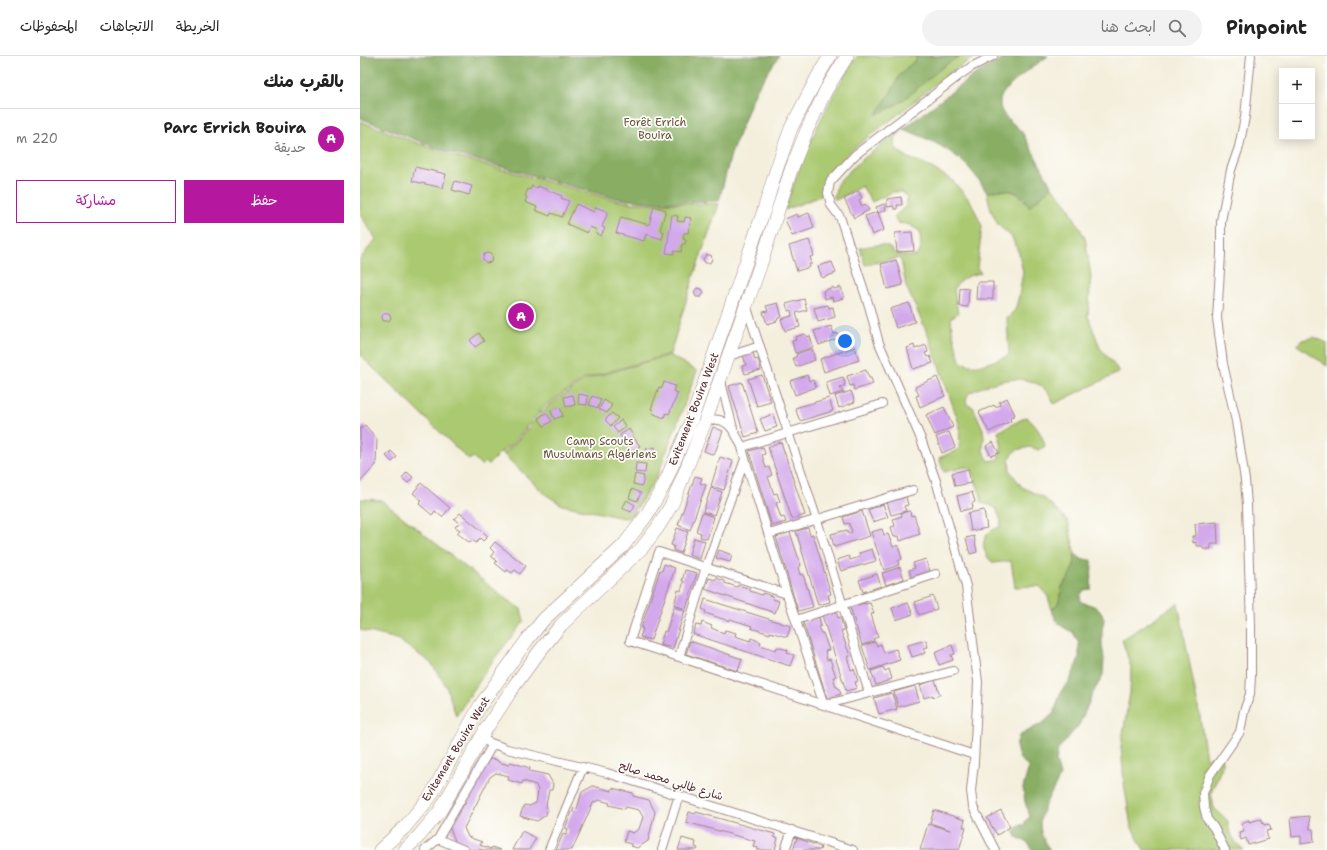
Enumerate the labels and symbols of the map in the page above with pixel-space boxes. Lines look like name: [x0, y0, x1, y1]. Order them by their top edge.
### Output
park label: Forêt Errich Bouira: [624, 115, 687, 143]
pin: A: [508, 301, 534, 331]
your location: [835, 331, 855, 351]
street label: Evitement Bouira West: [665, 350, 723, 468]
park label: Camp Scouts Musulmans Algériens: [543, 434, 657, 462]
street label: Evitement Bouira West: [419, 693, 493, 804]
street label: شارع طالبي محمد صالح: [616, 758, 725, 807]

